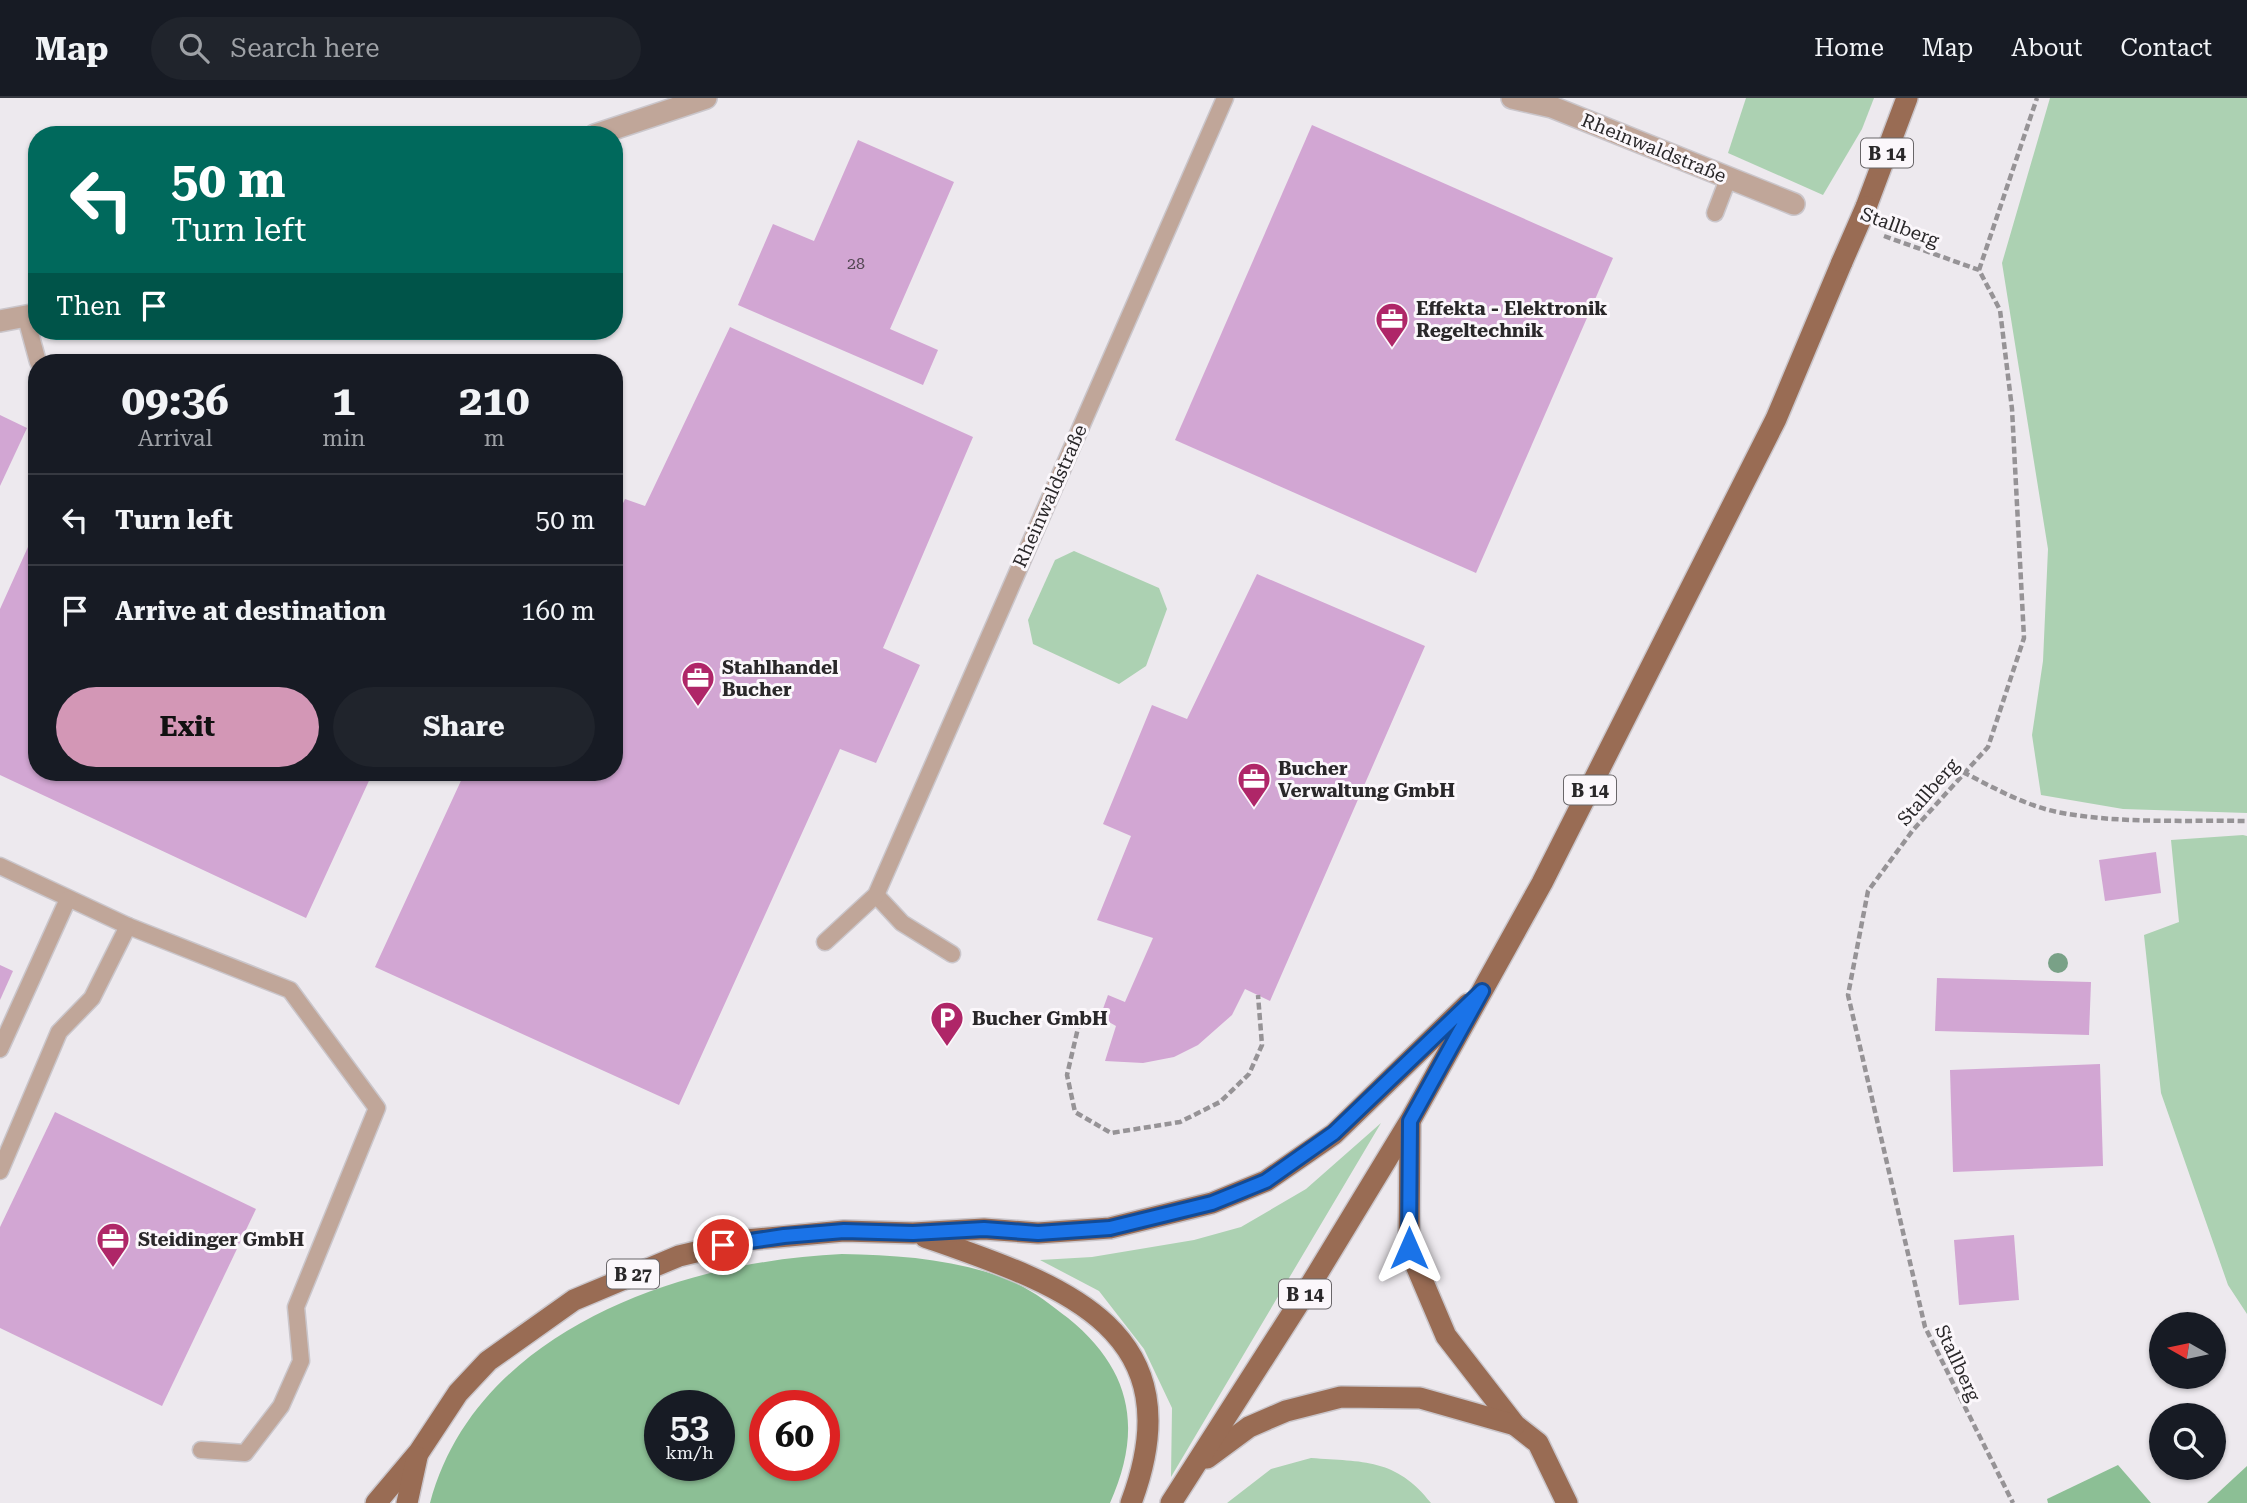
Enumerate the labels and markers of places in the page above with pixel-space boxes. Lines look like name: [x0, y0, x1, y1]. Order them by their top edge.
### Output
place label: Effekta - Elektronik Regeltechnik: [1416, 297, 1607, 342]
office icon: Effekta - Elektronik Regeltechnik: [1373, 300, 1411, 349]
place label: Stahlhandel Bucher: [722, 656, 838, 701]
office icon: Stahlhandel Bucher: [679, 659, 717, 708]
place label: Bucher Verwaltung GmbH: [1278, 757, 1455, 802]
office icon: Bucher Verwaltung GmbH: [1235, 760, 1273, 809]
parking icon: Bucher GmbH: [928, 999, 966, 1048]
place label: Bucher GmbH: [972, 1007, 1108, 1030]
pin: [693, 1215, 753, 1275]
office icon: Steidinger GmbH: [94, 1220, 132, 1269]
place label: Steidinger GmbH: [138, 1228, 304, 1251]

